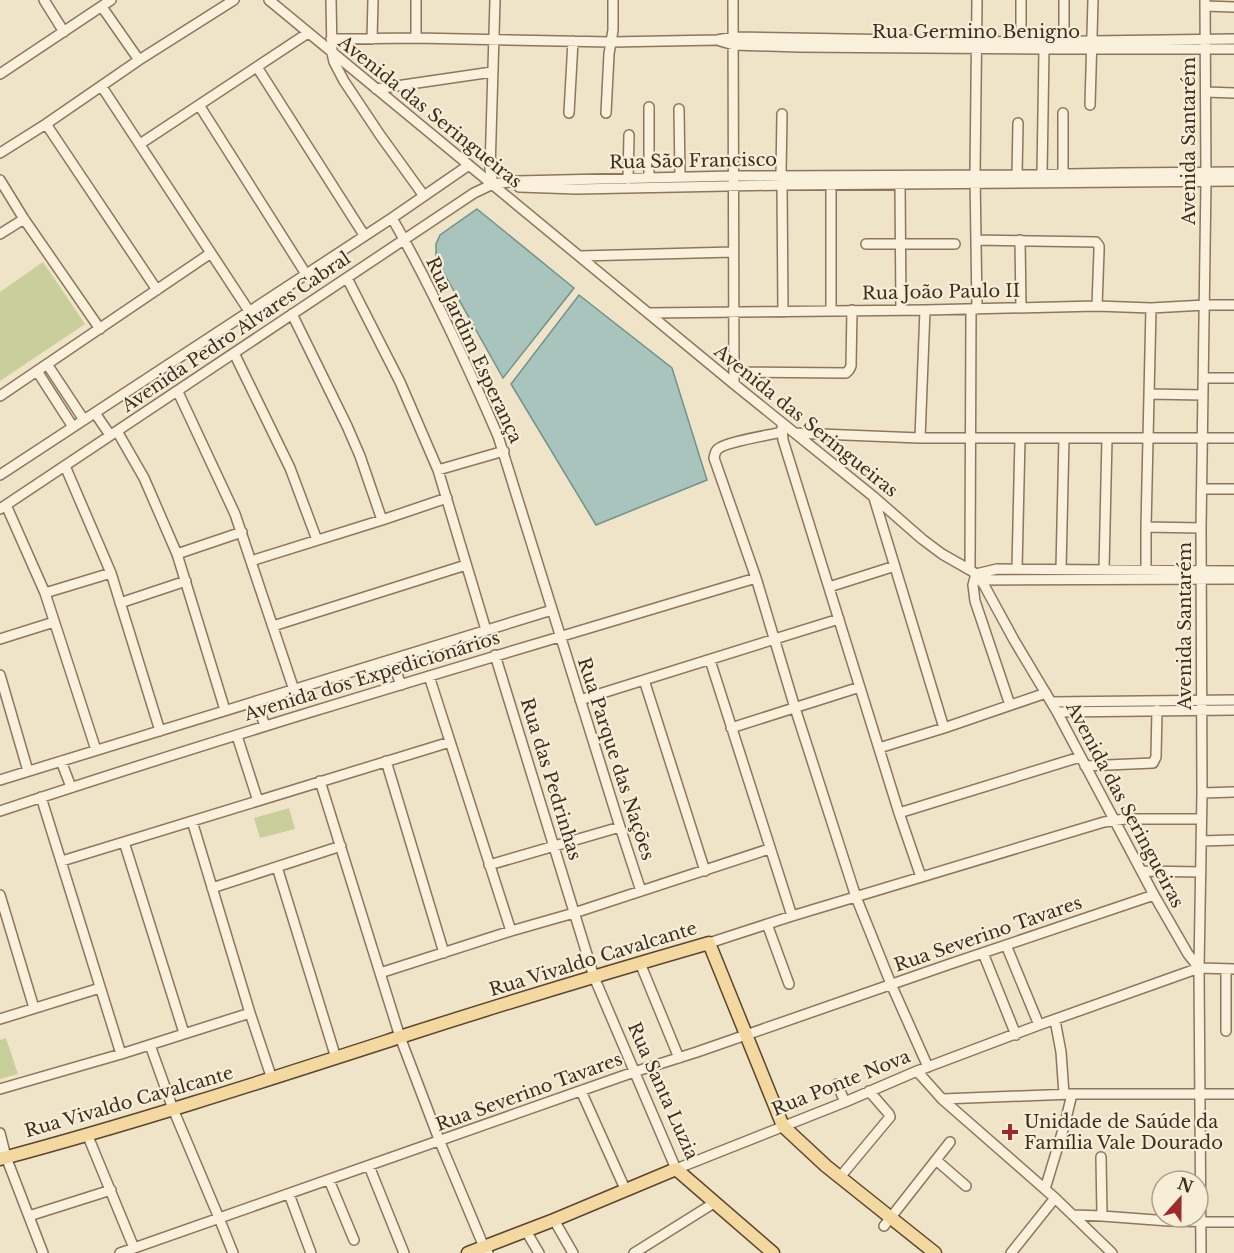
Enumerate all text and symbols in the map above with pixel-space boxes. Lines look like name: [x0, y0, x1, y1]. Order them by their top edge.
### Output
street label: Rua Germino Benigno: [872, 21, 1080, 43]
street label: Avenida das Seringueiras: [333, 30, 526, 193]
street label: Avenida Santarém: [1178, 57, 1200, 226]
street label: Rua São Francisco: [609, 149, 777, 173]
street label: Avenida Pedro Alvares Cabral: [117, 247, 355, 418]
street label: Rua Jardim Esperança: [421, 253, 527, 447]
street label: Rua João Paulo II: [862, 280, 1020, 304]
street label: Avenida das Seringueiras: [709, 339, 902, 502]
street label: Avenida Santarém: [1174, 542, 1196, 711]
street label: Avenida dos Expedicionários: [241, 627, 502, 726]
street label: Rua Parque das Nações: [573, 655, 659, 863]
street label: Rua das Pedrinhas: [516, 695, 586, 863]
street label: Avenida das Seringueiras: [1061, 697, 1189, 912]
street label: Rua Severino Tavares: [891, 892, 1085, 976]
street label: Rua Vivaldo Cavalcante: [487, 917, 699, 1001]
street label: Rua Santa Luzia: [623, 1019, 703, 1163]
street label: Rua Ponte Nova: [769, 1045, 913, 1121]
street label: Rua Severino Tavares: [433, 1048, 625, 1136]
street label: Rua Vivaldo Cavalcante: [22, 1062, 236, 1142]
place label: Unidade de Saúde da Família Vale Dourado: [1024, 1111, 1223, 1154]
marker: Unidade de Saúde da Família Vale Dourado: [1001, 1123, 1019, 1141]
north arrow: [1150, 1169, 1210, 1229]
text: N: [1175, 1173, 1196, 1197]

